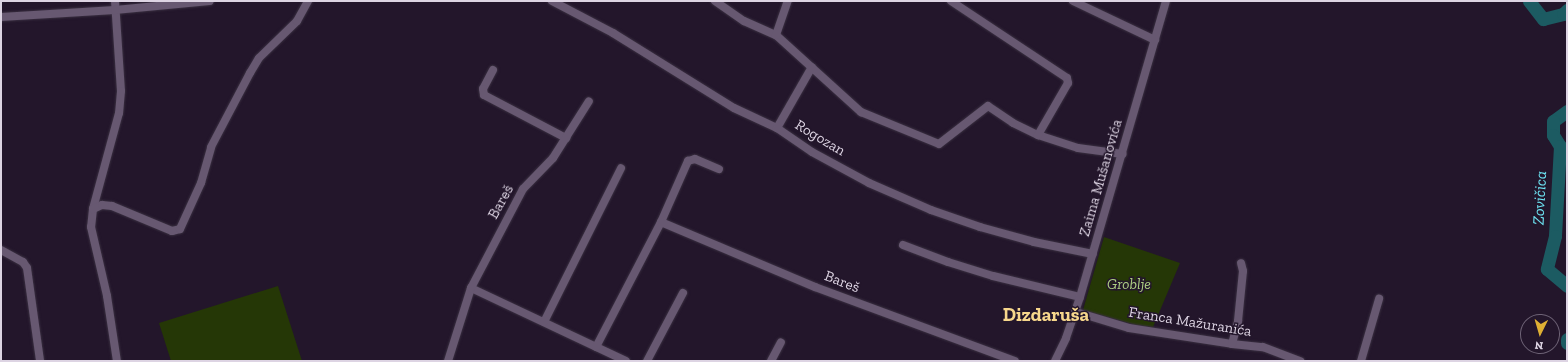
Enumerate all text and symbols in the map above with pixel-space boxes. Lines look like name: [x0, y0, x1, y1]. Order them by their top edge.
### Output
street label: Rogozan: [792, 116, 848, 160]
street label: Zaima Mušanovića: [1076, 117, 1126, 239]
water label: Zovičica: [1529, 170, 1551, 226]
street label: Bareš: [484, 182, 518, 222]
street label: Bareš: [822, 267, 862, 297]
park label: Groblje: [1107, 276, 1151, 294]
street label: Franca Mažuranića: [1127, 303, 1253, 341]
district label: Dizdaruša: [1003, 304, 1089, 326]
north arrow: [1520, 314, 1560, 354]
text: N: [1534, 339, 1544, 352]

